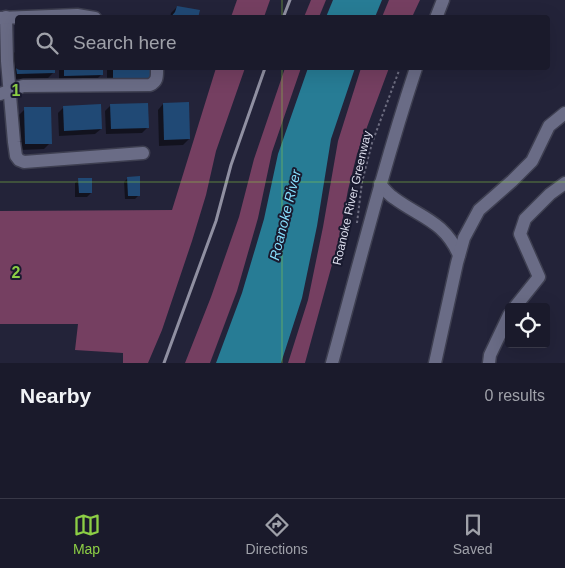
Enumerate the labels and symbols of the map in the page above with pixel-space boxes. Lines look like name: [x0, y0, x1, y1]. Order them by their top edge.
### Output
text: 1: [12, 82, 21, 99]
street label: Roanoke River Greenway: [330, 129, 374, 267]
water label: Roanoke River: [266, 167, 304, 262]
text: 2: [12, 264, 21, 281]

